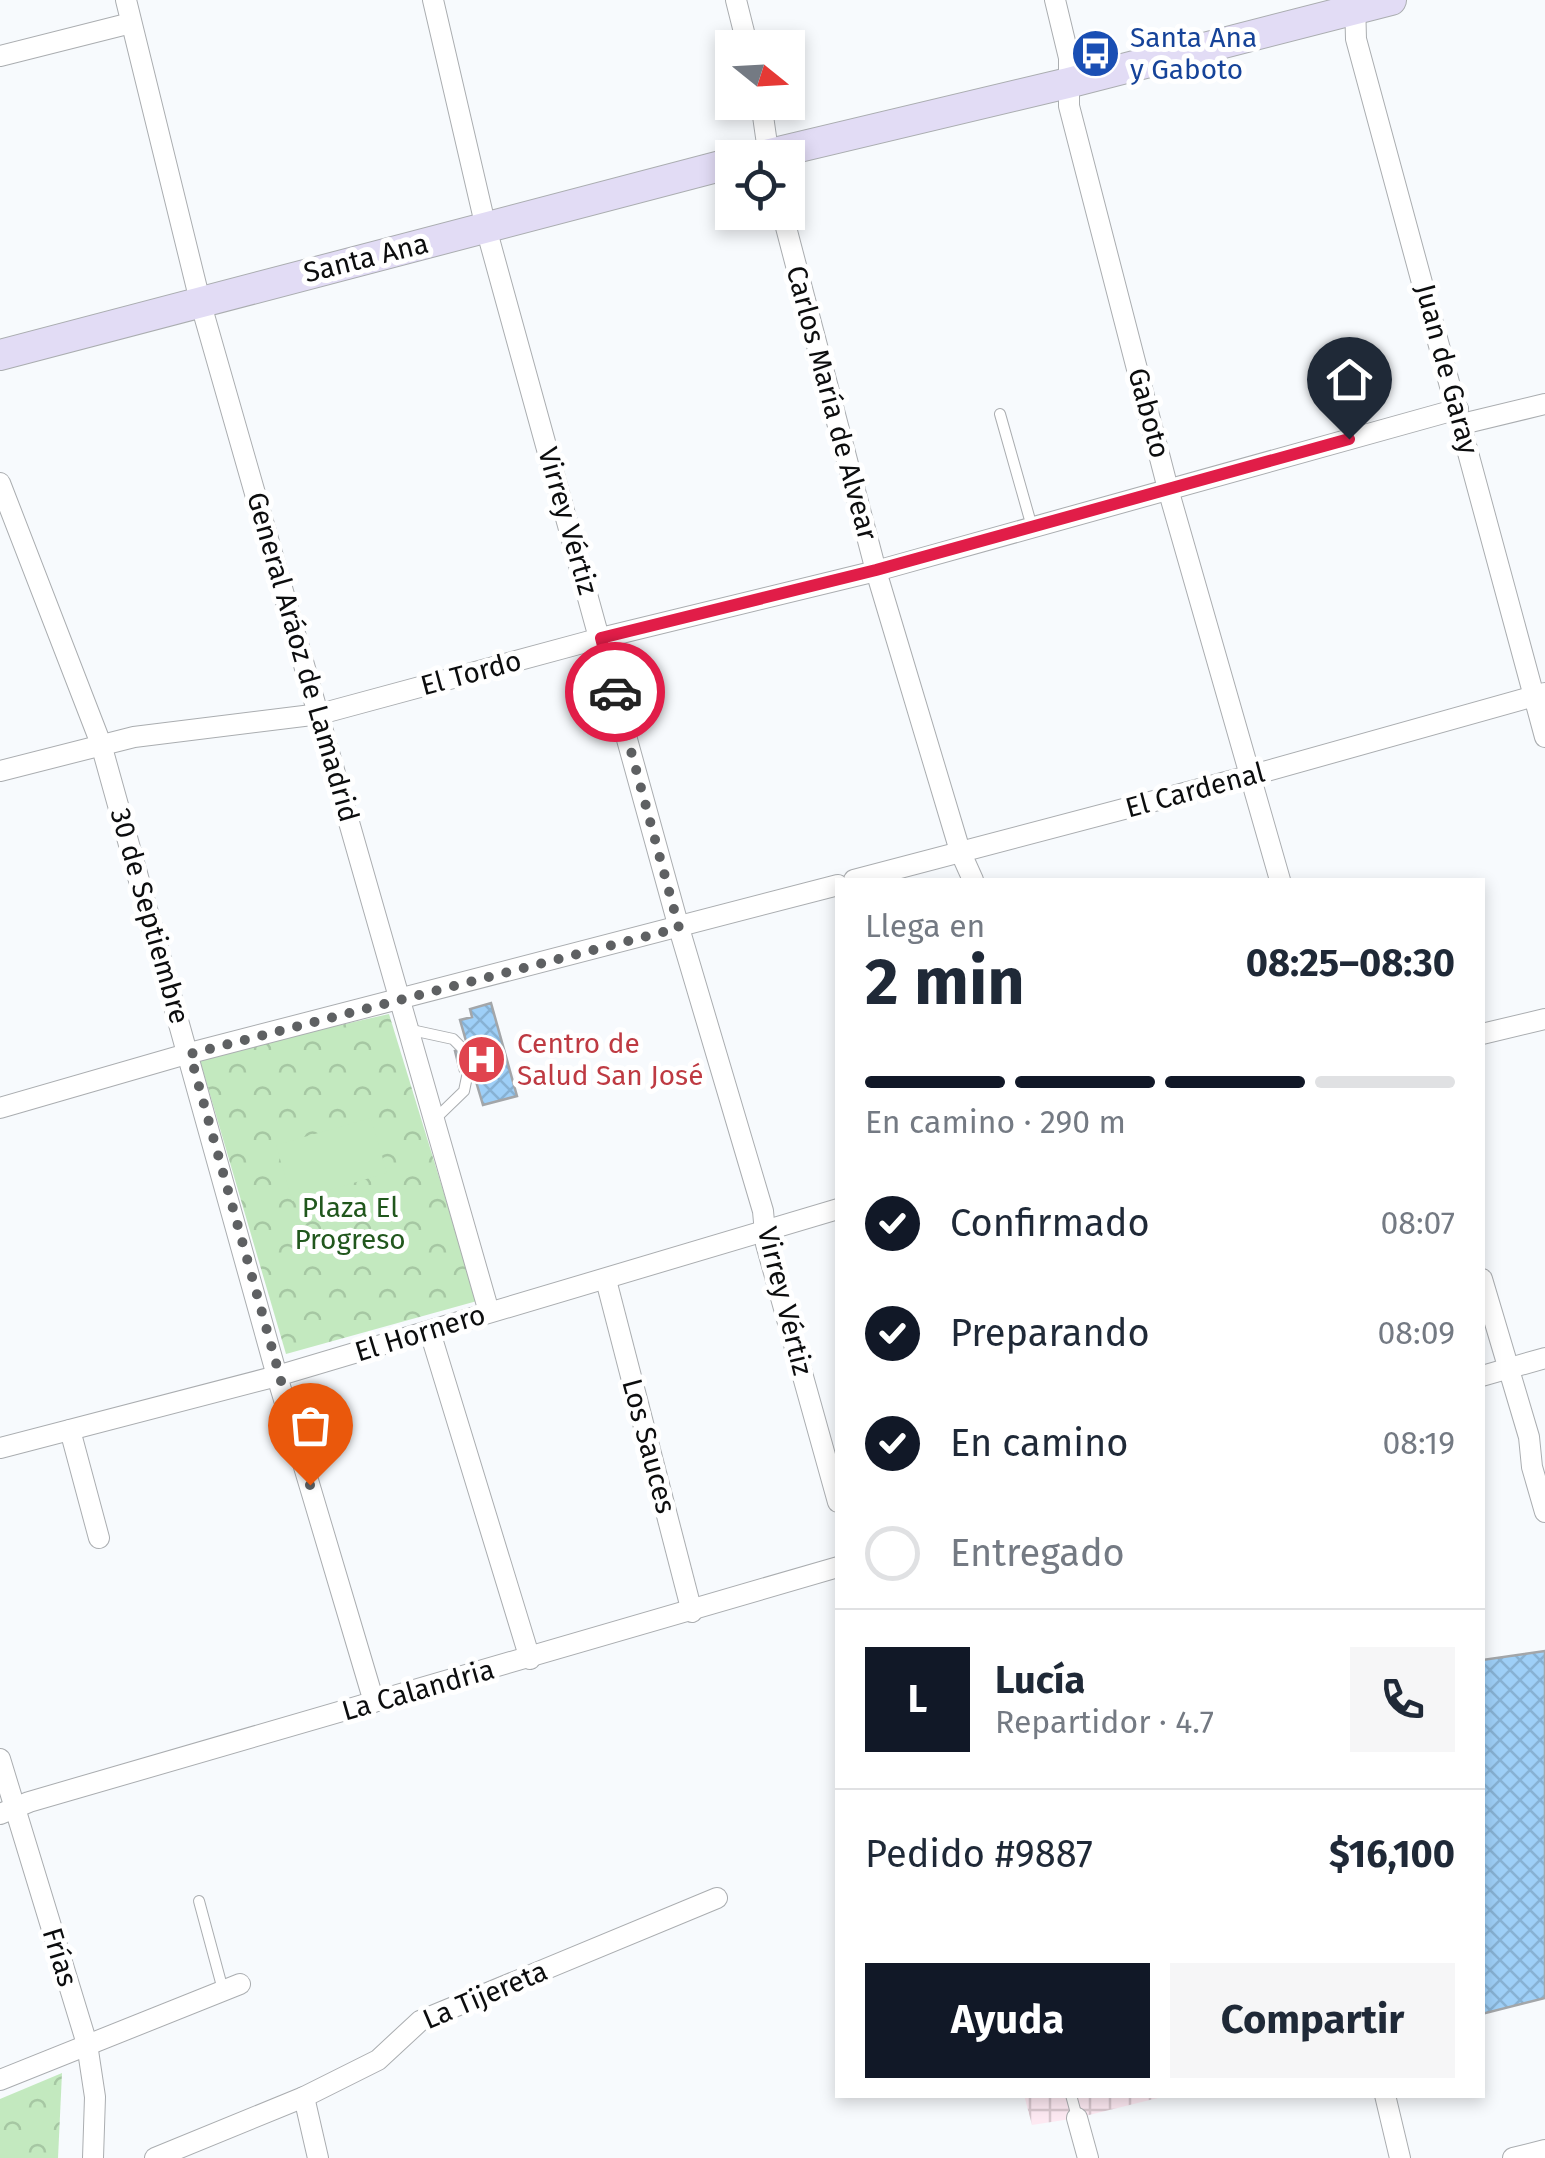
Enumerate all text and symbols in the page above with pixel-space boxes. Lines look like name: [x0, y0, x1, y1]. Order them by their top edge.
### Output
place label: Santa Ana y Gaboto: [1130, 21, 1257, 86]
bus stop icon: Santa Ana y Gaboto: [1069, 27, 1121, 79]
north arrow: [715, 30, 805, 120]
map controls: [715, 30, 805, 230]
button: locate: [715, 140, 805, 230]
street label: Santa Ana: [300, 227, 432, 289]
street label: Carlos María de Alvear: [779, 262, 885, 544]
street label: Juan de Garay: [1408, 280, 1486, 458]
pin: [1307, 337, 1392, 440]
icon: home: [1322, 352, 1377, 407]
street label: Gaboto: [1121, 364, 1177, 462]
street label: Virrey Vértiz: [531, 444, 605, 598]
street label: General Aráoz de Lamadrid: [240, 488, 366, 826]
courier: [565, 642, 665, 742]
street label: El Tordo: [417, 644, 525, 702]
icon: car: [588, 665, 643, 720]
street label: El Cardenal: [1122, 756, 1268, 824]
street label: 30 de Septiembre: [103, 804, 197, 1028]
text: Llega en: [865, 907, 985, 945]
text: 08:25–08:30: [1246, 940, 1455, 986]
text: 2 min: [865, 943, 1025, 1021]
place label: Centro de Salud San José: [517, 1027, 703, 1092]
hospital icon: Centro de Salud San José: [456, 1033, 508, 1085]
text: En camino · 290 m: [865, 1103, 1126, 1141]
park label: Plaza El Progreso: [294, 1191, 406, 1256]
icon: check: [865, 1196, 920, 1251]
text: Confirmado: [950, 1200, 1150, 1246]
text: 08:07: [1380, 1204, 1455, 1242]
street label: Virrey Vértiz: [751, 1223, 819, 1379]
street label: El Hornero: [351, 1298, 489, 1368]
icon: check: [865, 1306, 920, 1361]
text: Preparando: [950, 1310, 1150, 1356]
text: 08:09: [1377, 1314, 1455, 1352]
street label: Los Sauces: [615, 1375, 683, 1517]
pin: [268, 1383, 353, 1486]
icon: bag: [283, 1398, 338, 1453]
icon: check: [865, 1416, 920, 1471]
text: En camino: [950, 1420, 1129, 1466]
text: 08:19: [1382, 1424, 1455, 1462]
text: Entregado: [950, 1530, 1125, 1576]
button: phone: [1350, 1647, 1455, 1752]
street label: La Calandria: [338, 1652, 498, 1728]
text: Lucía: [995, 1657, 1085, 1703]
text: L: [908, 1676, 927, 1722]
text: Repartidor · 4.7: [995, 1703, 1214, 1741]
text: Pedido #9887: [865, 1831, 1093, 1877]
text: $16,100: [1329, 1831, 1455, 1877]
street label: Frías: [36, 1924, 84, 1990]
street label: La Tijereta: [418, 1954, 552, 2036]
button: Ayuda: [865, 1963, 1150, 2078]
button: Compartir: [1170, 1963, 1455, 2078]

